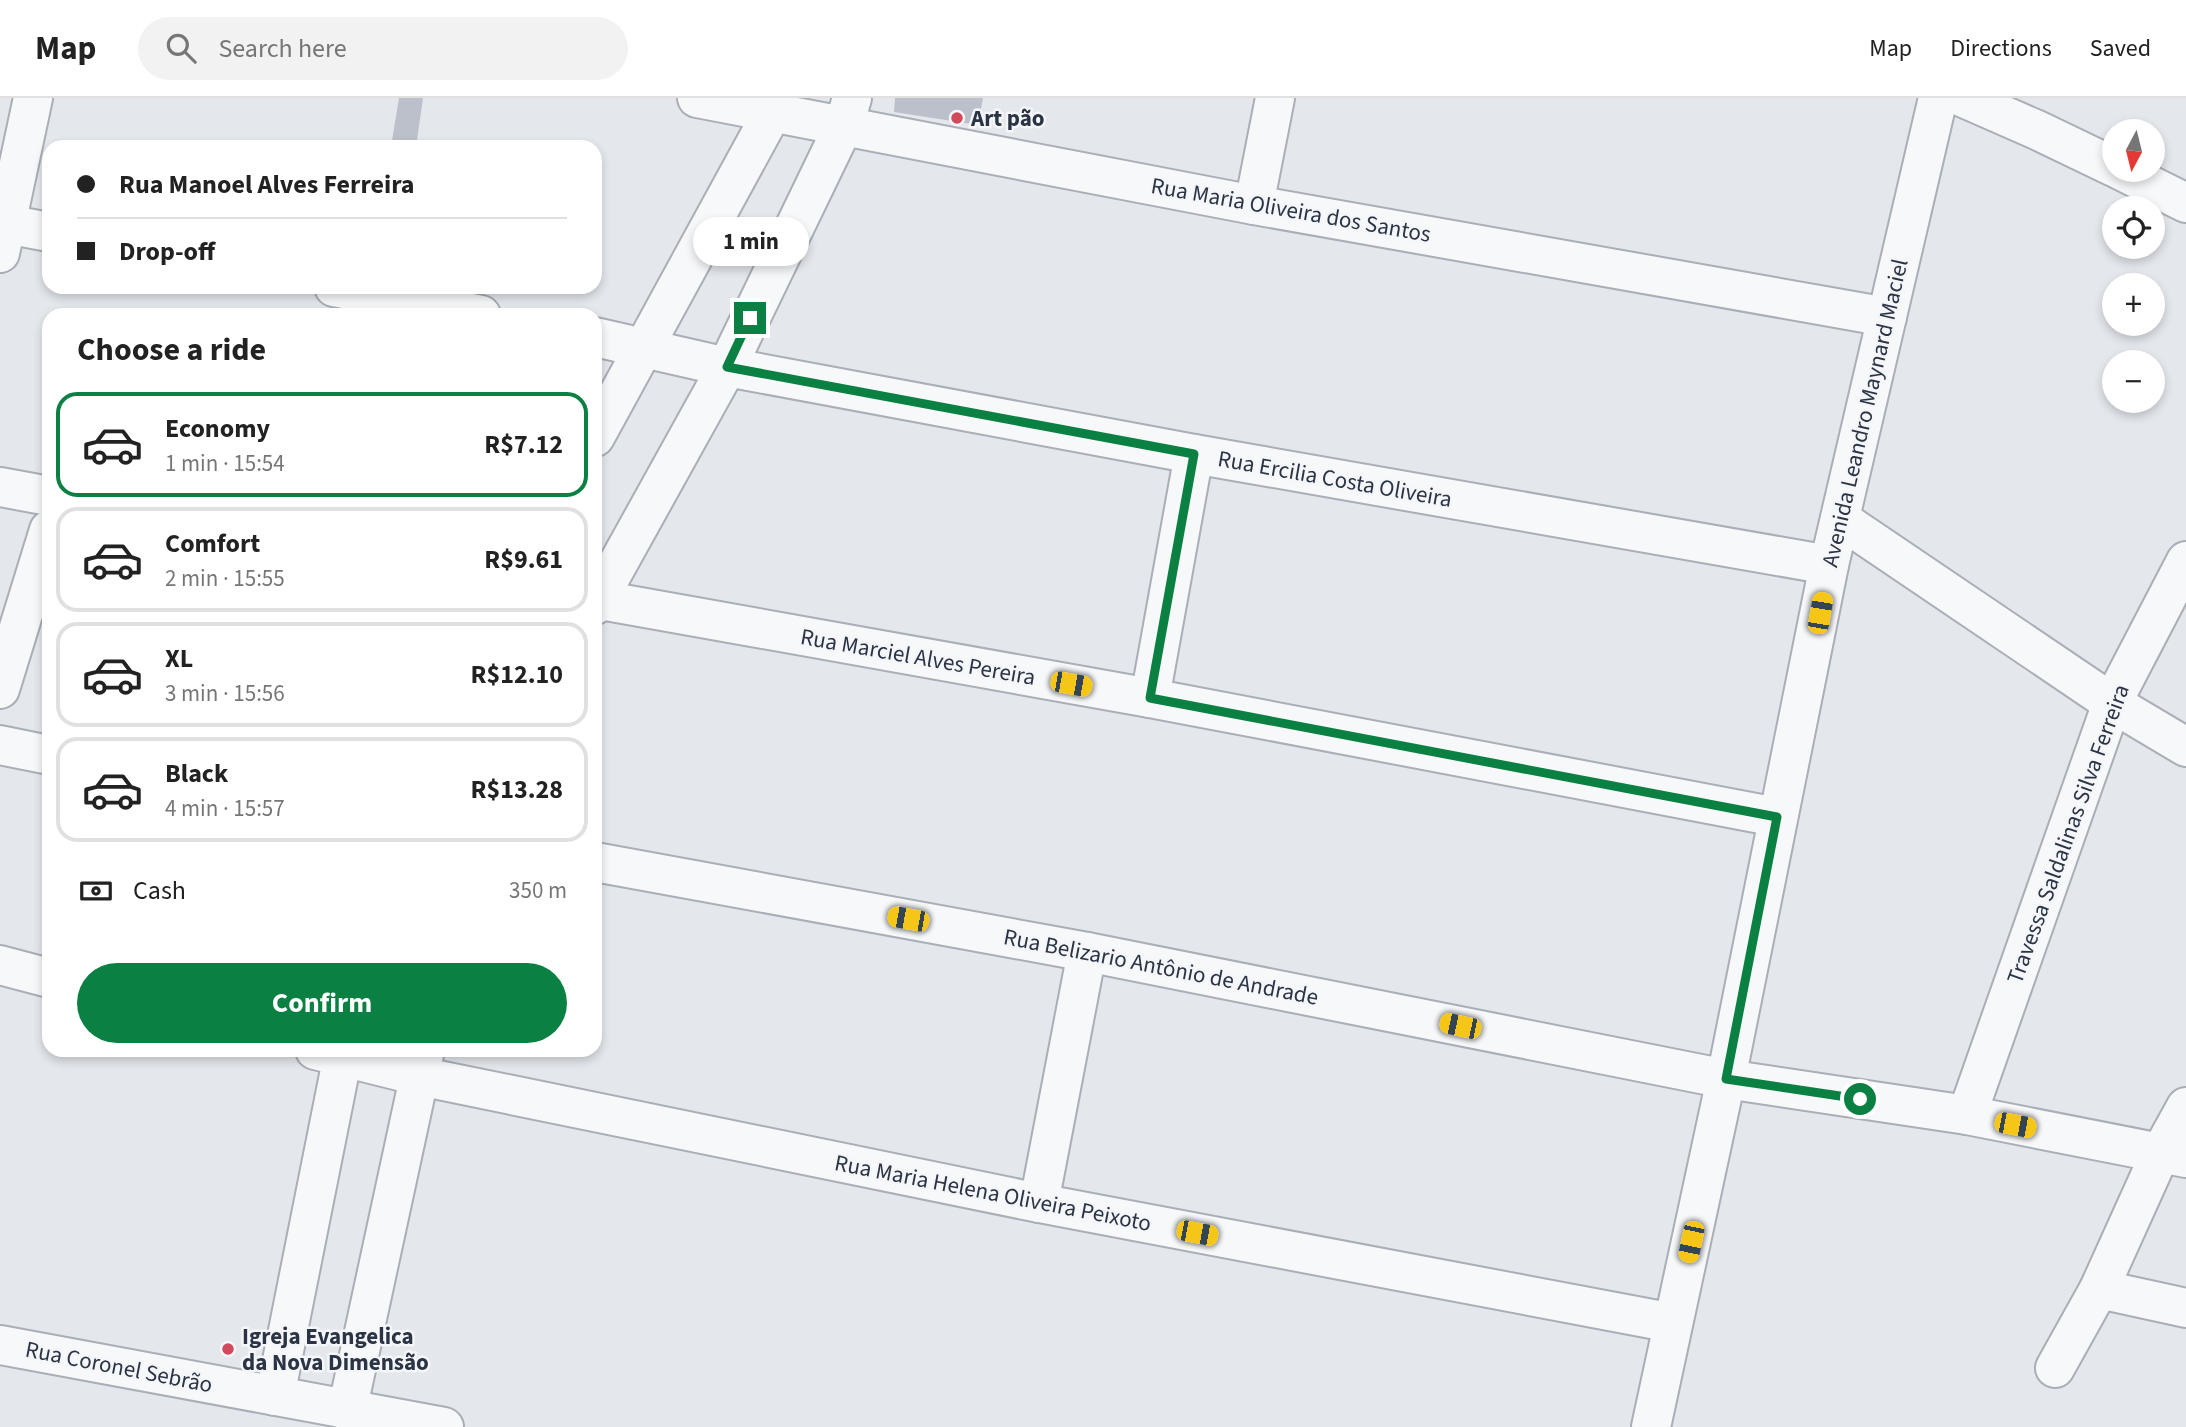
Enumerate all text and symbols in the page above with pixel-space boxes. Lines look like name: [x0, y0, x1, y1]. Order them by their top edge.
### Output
search box: [138, 17, 628, 80]
text: Map: [35, 25, 96, 72]
icon: search: [162, 29, 200, 67]
text: Search here: [218, 30, 347, 67]
text: Map: [1869, 31, 1912, 66]
text: Directions: [1950, 31, 2052, 66]
text: Saved: [2090, 31, 2151, 66]
place label: Art pão: [970, 102, 1045, 135]
marker: Art pão: [949, 110, 965, 126]
north arrow: [2102, 119, 2165, 182]
map controls: [2102, 119, 2165, 413]
text: Rua Manoel Alves Ferreira: [119, 166, 414, 203]
street label: Rua Maria Oliveira dos Santos: [1149, 169, 1433, 251]
button: locate: [2102, 196, 2165, 259]
callout: 1 min: [692, 216, 808, 266]
text: 1 min: [723, 225, 779, 258]
text: Drop-off: [119, 233, 215, 270]
street label: Avenida Leandro Maynard Maciel: [1813, 256, 1917, 570]
button: +: [2102, 273, 2165, 336]
route end: [734, 302, 766, 334]
text: Choose a ride: [77, 327, 266, 373]
button: −: [2102, 350, 2165, 413]
text: Economy: [165, 410, 270, 447]
icon: car: [81, 413, 144, 476]
text: R$7.12: [484, 426, 563, 463]
street label: Rua Ercilia Costa Oliveira: [1215, 442, 1455, 516]
text: 1 min · 15:54: [165, 447, 285, 480]
text: Comfort: [165, 525, 260, 562]
icon: car: [81, 528, 144, 591]
text: R$9.61: [484, 541, 563, 578]
text: 2 min · 15:55: [165, 562, 285, 595]
car: [1807, 590, 1834, 636]
street label: Rua Marciel Alves Pereira: [798, 620, 1038, 694]
text: XL: [165, 640, 193, 677]
icon: car: [81, 643, 144, 706]
text: R$12.10: [471, 656, 563, 693]
car: [1049, 670, 1094, 698]
text: 3 min · 15:56: [165, 677, 285, 710]
street label: Travessa Saldalinas Silva Ferreira: [1998, 680, 2138, 988]
text: Black: [165, 755, 228, 792]
icon: car: [81, 758, 144, 821]
text: R$13.28: [471, 771, 563, 808]
text: 4 min · 15:57: [165, 792, 285, 825]
icon: cash: [77, 872, 115, 910]
text: Cash: [133, 872, 186, 909]
text: 350 m: [509, 874, 567, 907]
car: [886, 905, 931, 933]
street label: Rua Belizario Antônio de Andrade: [1001, 920, 1321, 1014]
button: Confirm: [77, 963, 567, 1043]
car: [1438, 1011, 1483, 1041]
route start: [1844, 1083, 1876, 1115]
car: [1993, 1111, 2038, 1139]
street label: Rua Maria Helena Oliveira Peixoto: [832, 1146, 1154, 1240]
car: [1175, 1219, 1220, 1247]
car: [1677, 1219, 1706, 1265]
place label: Igreja Evangelica da Nova Dimensão: [242, 1320, 429, 1379]
street label: Rua Coronel Sebrão: [23, 1333, 215, 1401]
marker: Igreja Evangelica da Nova Dimensão: [220, 1341, 236, 1357]

